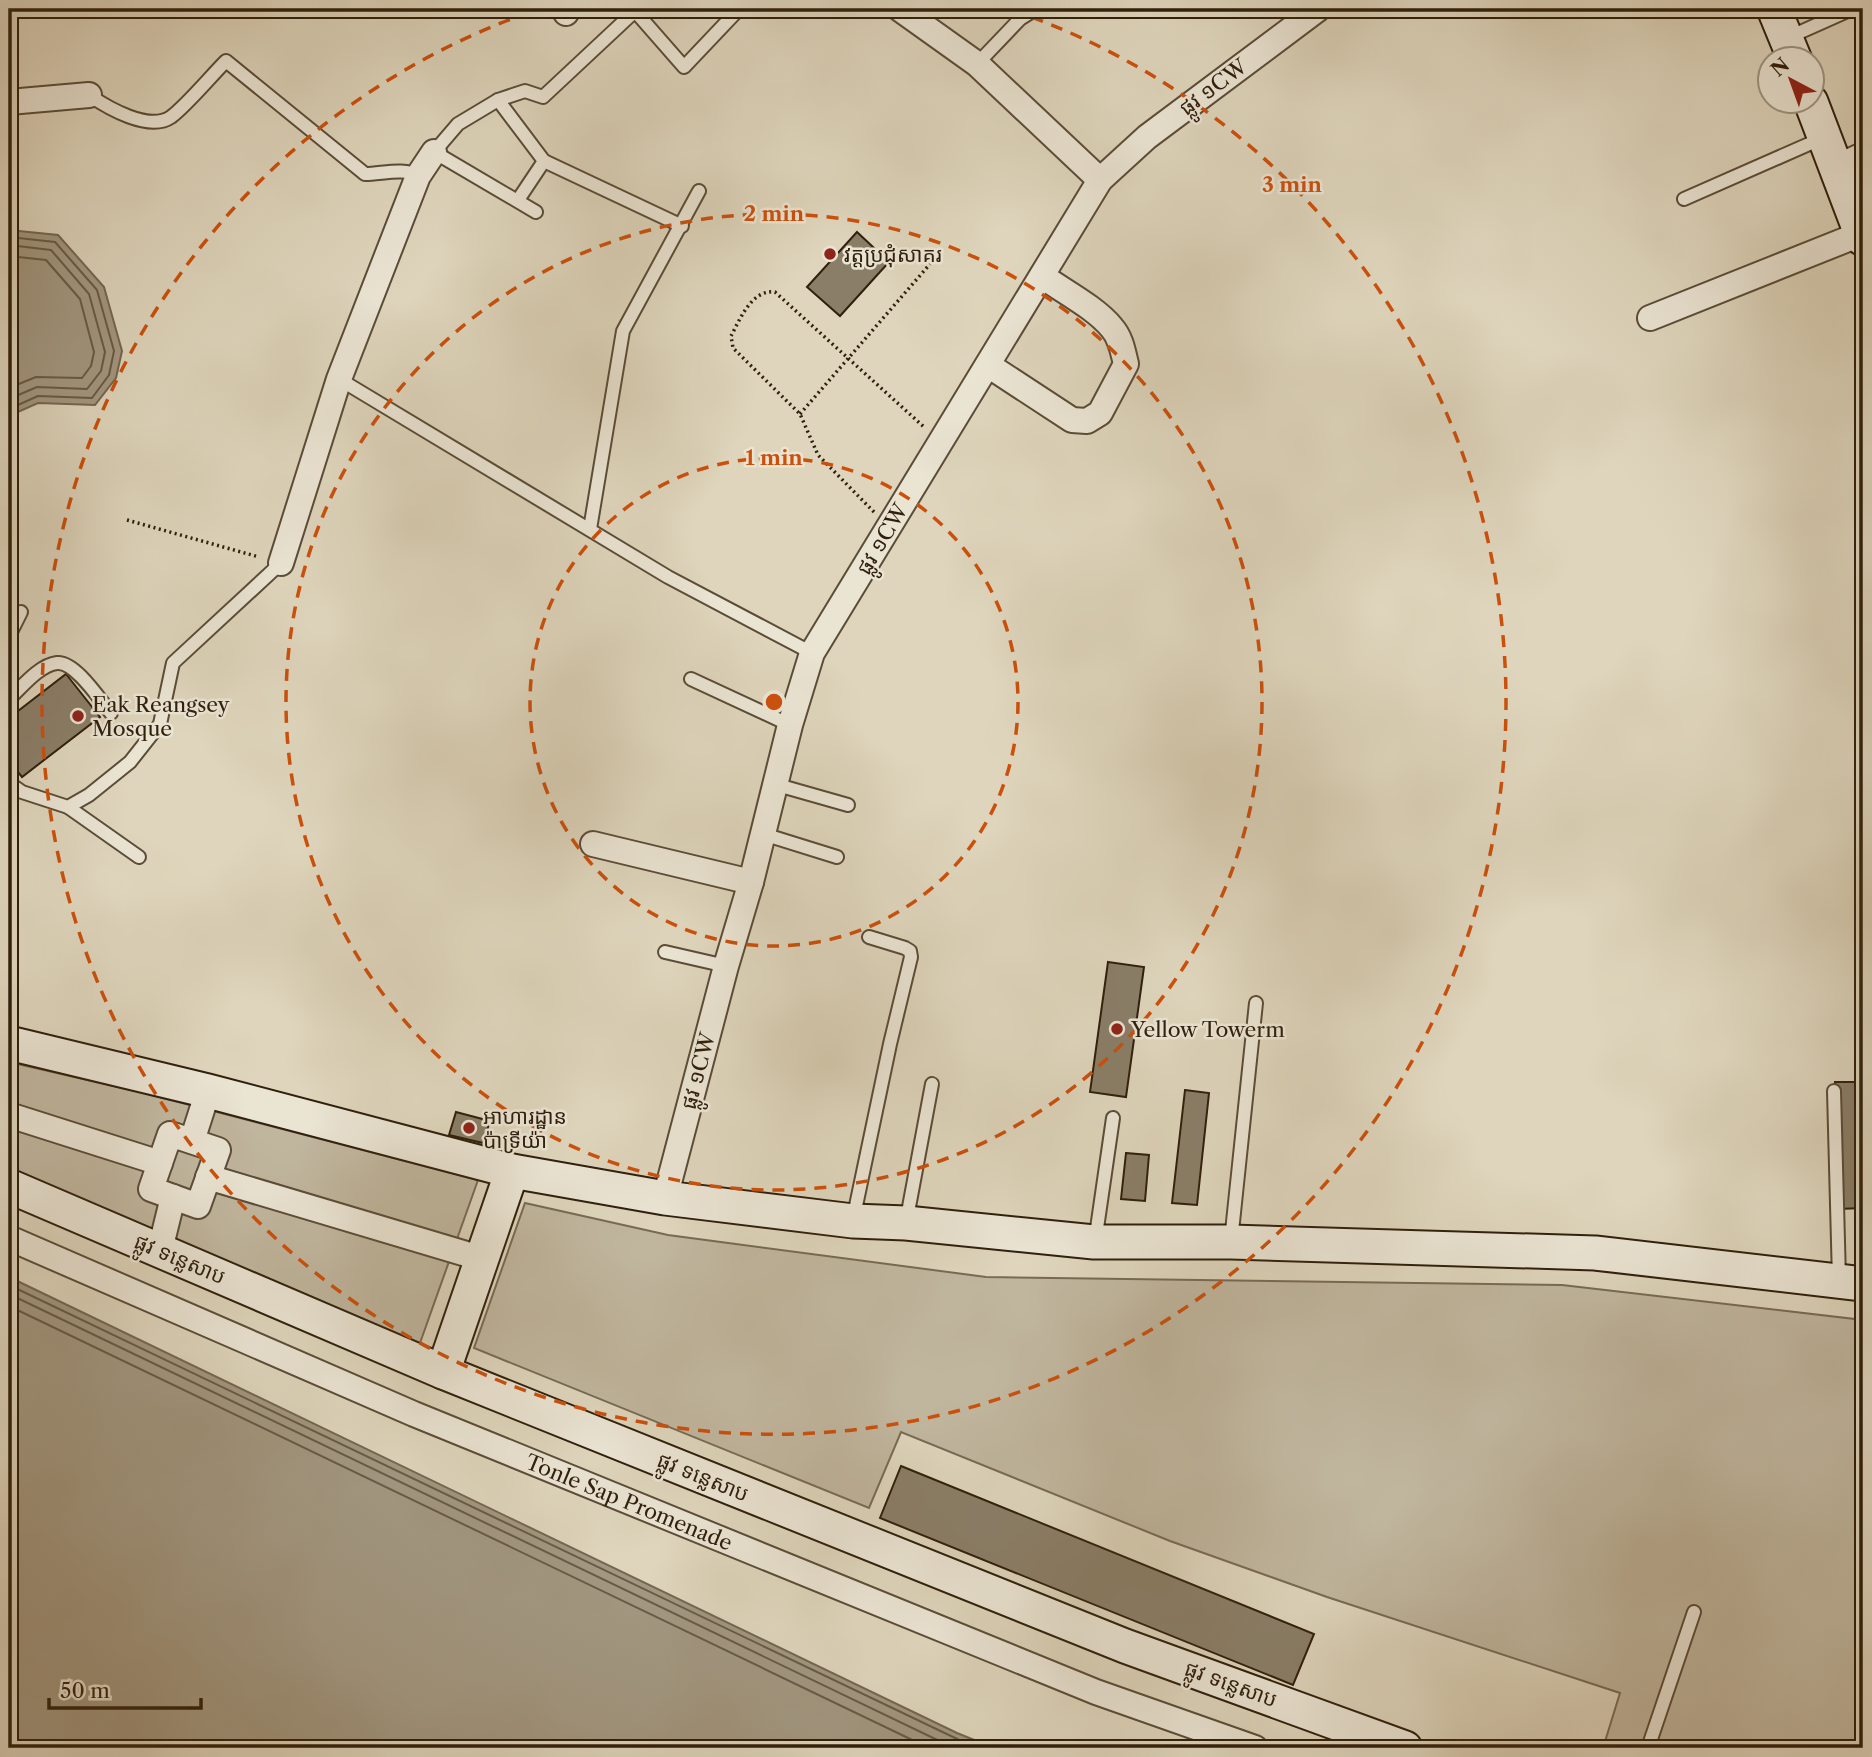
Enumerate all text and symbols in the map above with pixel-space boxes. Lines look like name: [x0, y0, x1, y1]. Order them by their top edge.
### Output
north arrow: [1756, 46, 1826, 116]
street label: ផ្លូវ ១CW: [1174, 53, 1257, 126]
text: N: [1766, 53, 1794, 82]
text: 3 min: [1262, 172, 1323, 197]
text: 2 min: [744, 201, 805, 226]
place label: វត្តប្រជុំសាគរ: [844, 242, 942, 268]
marker: វត្តប្រជុំសាគរ: [822, 246, 838, 262]
text: 1 min: [745, 445, 803, 470]
street label: ផ្លូវ ១CW: [851, 498, 920, 583]
centre of rings: [762, 690, 786, 714]
place label: Eak Reangsey Mosque: [92, 692, 230, 741]
marker: Eak Reangsey Mosque: [70, 708, 86, 724]
place label: Yellow Towerm: [1130, 1017, 1285, 1042]
marker: Yellow Towerm: [1109, 1021, 1125, 1037]
street label: ផ្លូវ ១CW: [676, 1029, 727, 1114]
place label: អាហារដ្ឋាន ប៉ាទ្រីយ៉ា: [483, 1104, 567, 1154]
marker: អាហារដ្ឋាន ប៉ាទ្រីយ៉ា: [461, 1120, 477, 1136]
street label: ផ្លូវ ទន្លេសាប: [128, 1229, 229, 1296]
street label: ផ្លូវ ទន្លេសាប: [651, 1447, 752, 1513]
street label: Tonle Sap Promenade: [522, 1448, 736, 1555]
street label: ផ្លូវ ទន្លេសាប: [1179, 1656, 1281, 1719]
scale bar: [49, 1666, 201, 1710]
text: 50 m: [60, 1678, 110, 1703]

